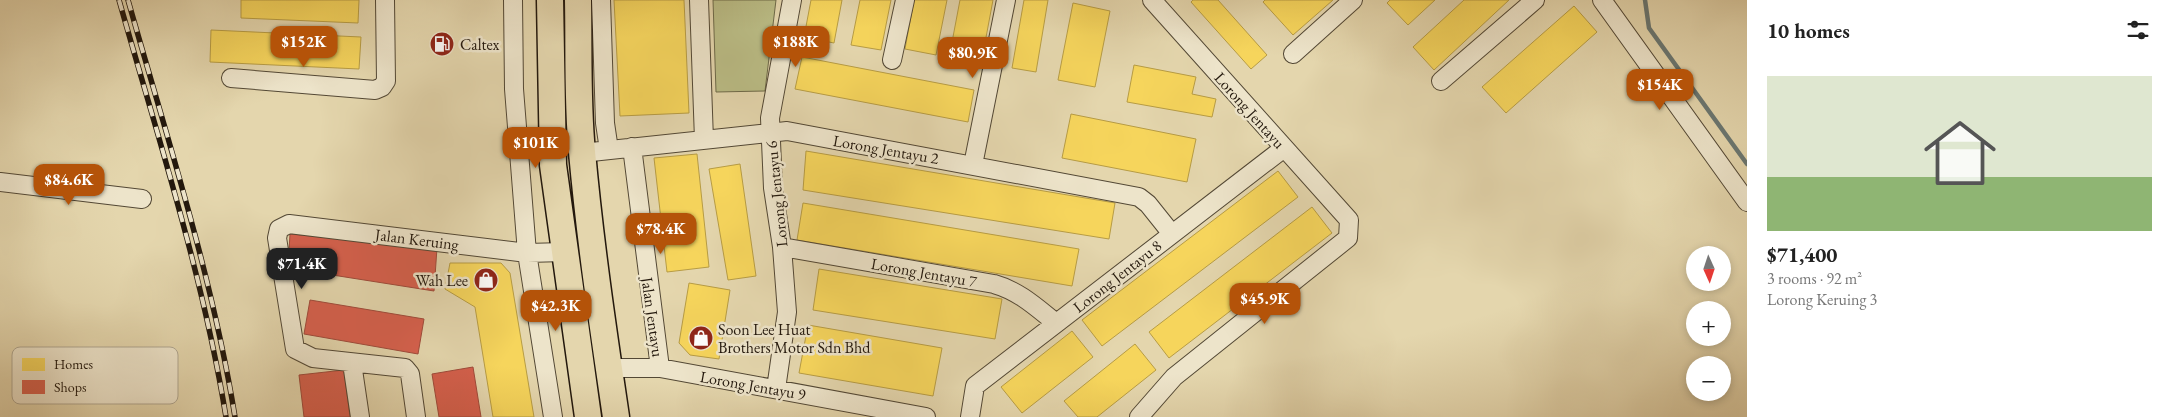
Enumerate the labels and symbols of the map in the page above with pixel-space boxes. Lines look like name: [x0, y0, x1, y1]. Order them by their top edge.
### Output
pin: $152K: [269, 26, 339, 68]
pin: $188K: [761, 26, 831, 68]
fuel station icon: Caltex: [429, 31, 455, 57]
place label: Caltex: [460, 34, 500, 55]
pin: $80.9K: [932, 36, 1014, 79]
street label: Lorong Jentayu: [1210, 68, 1290, 153]
pin: $154K: [1625, 68, 1695, 111]
pin: $101K: [501, 126, 571, 169]
street label: Lorong Jentayu 2: [831, 130, 941, 169]
street label: Lorong Jentayu 6: [760, 139, 793, 248]
pin: $84.6K: [28, 164, 110, 206]
pin: $78.4K: [620, 212, 702, 255]
street label: Jalan Keruing: [372, 224, 461, 255]
street label: Lorong Jentayu 8: [1069, 235, 1166, 318]
north arrow: [1686, 246, 1731, 291]
pin: $71.4K: [261, 248, 343, 290]
street label: Lorong Jentayu 7: [869, 253, 979, 292]
shop icon: Wah Lee: [473, 267, 499, 293]
place label: Wah Lee: [415, 270, 468, 291]
street label: Jalan Jentayu: [636, 274, 669, 359]
pin: $45.9K: [1224, 282, 1306, 325]
pin: $42.3K: [515, 290, 597, 332]
place label: Soon Lee Huat Brothers Motor Sdn Bhd: [718, 319, 871, 358]
shop icon: Soon Lee Huat Brothers Motor Sdn Bhd: [688, 325, 714, 351]
legend: [12, 347, 178, 404]
text: Homes: [54, 355, 94, 373]
street label: Lorong Jentayu 9: [698, 366, 808, 405]
text: Shops: [54, 378, 87, 396]

